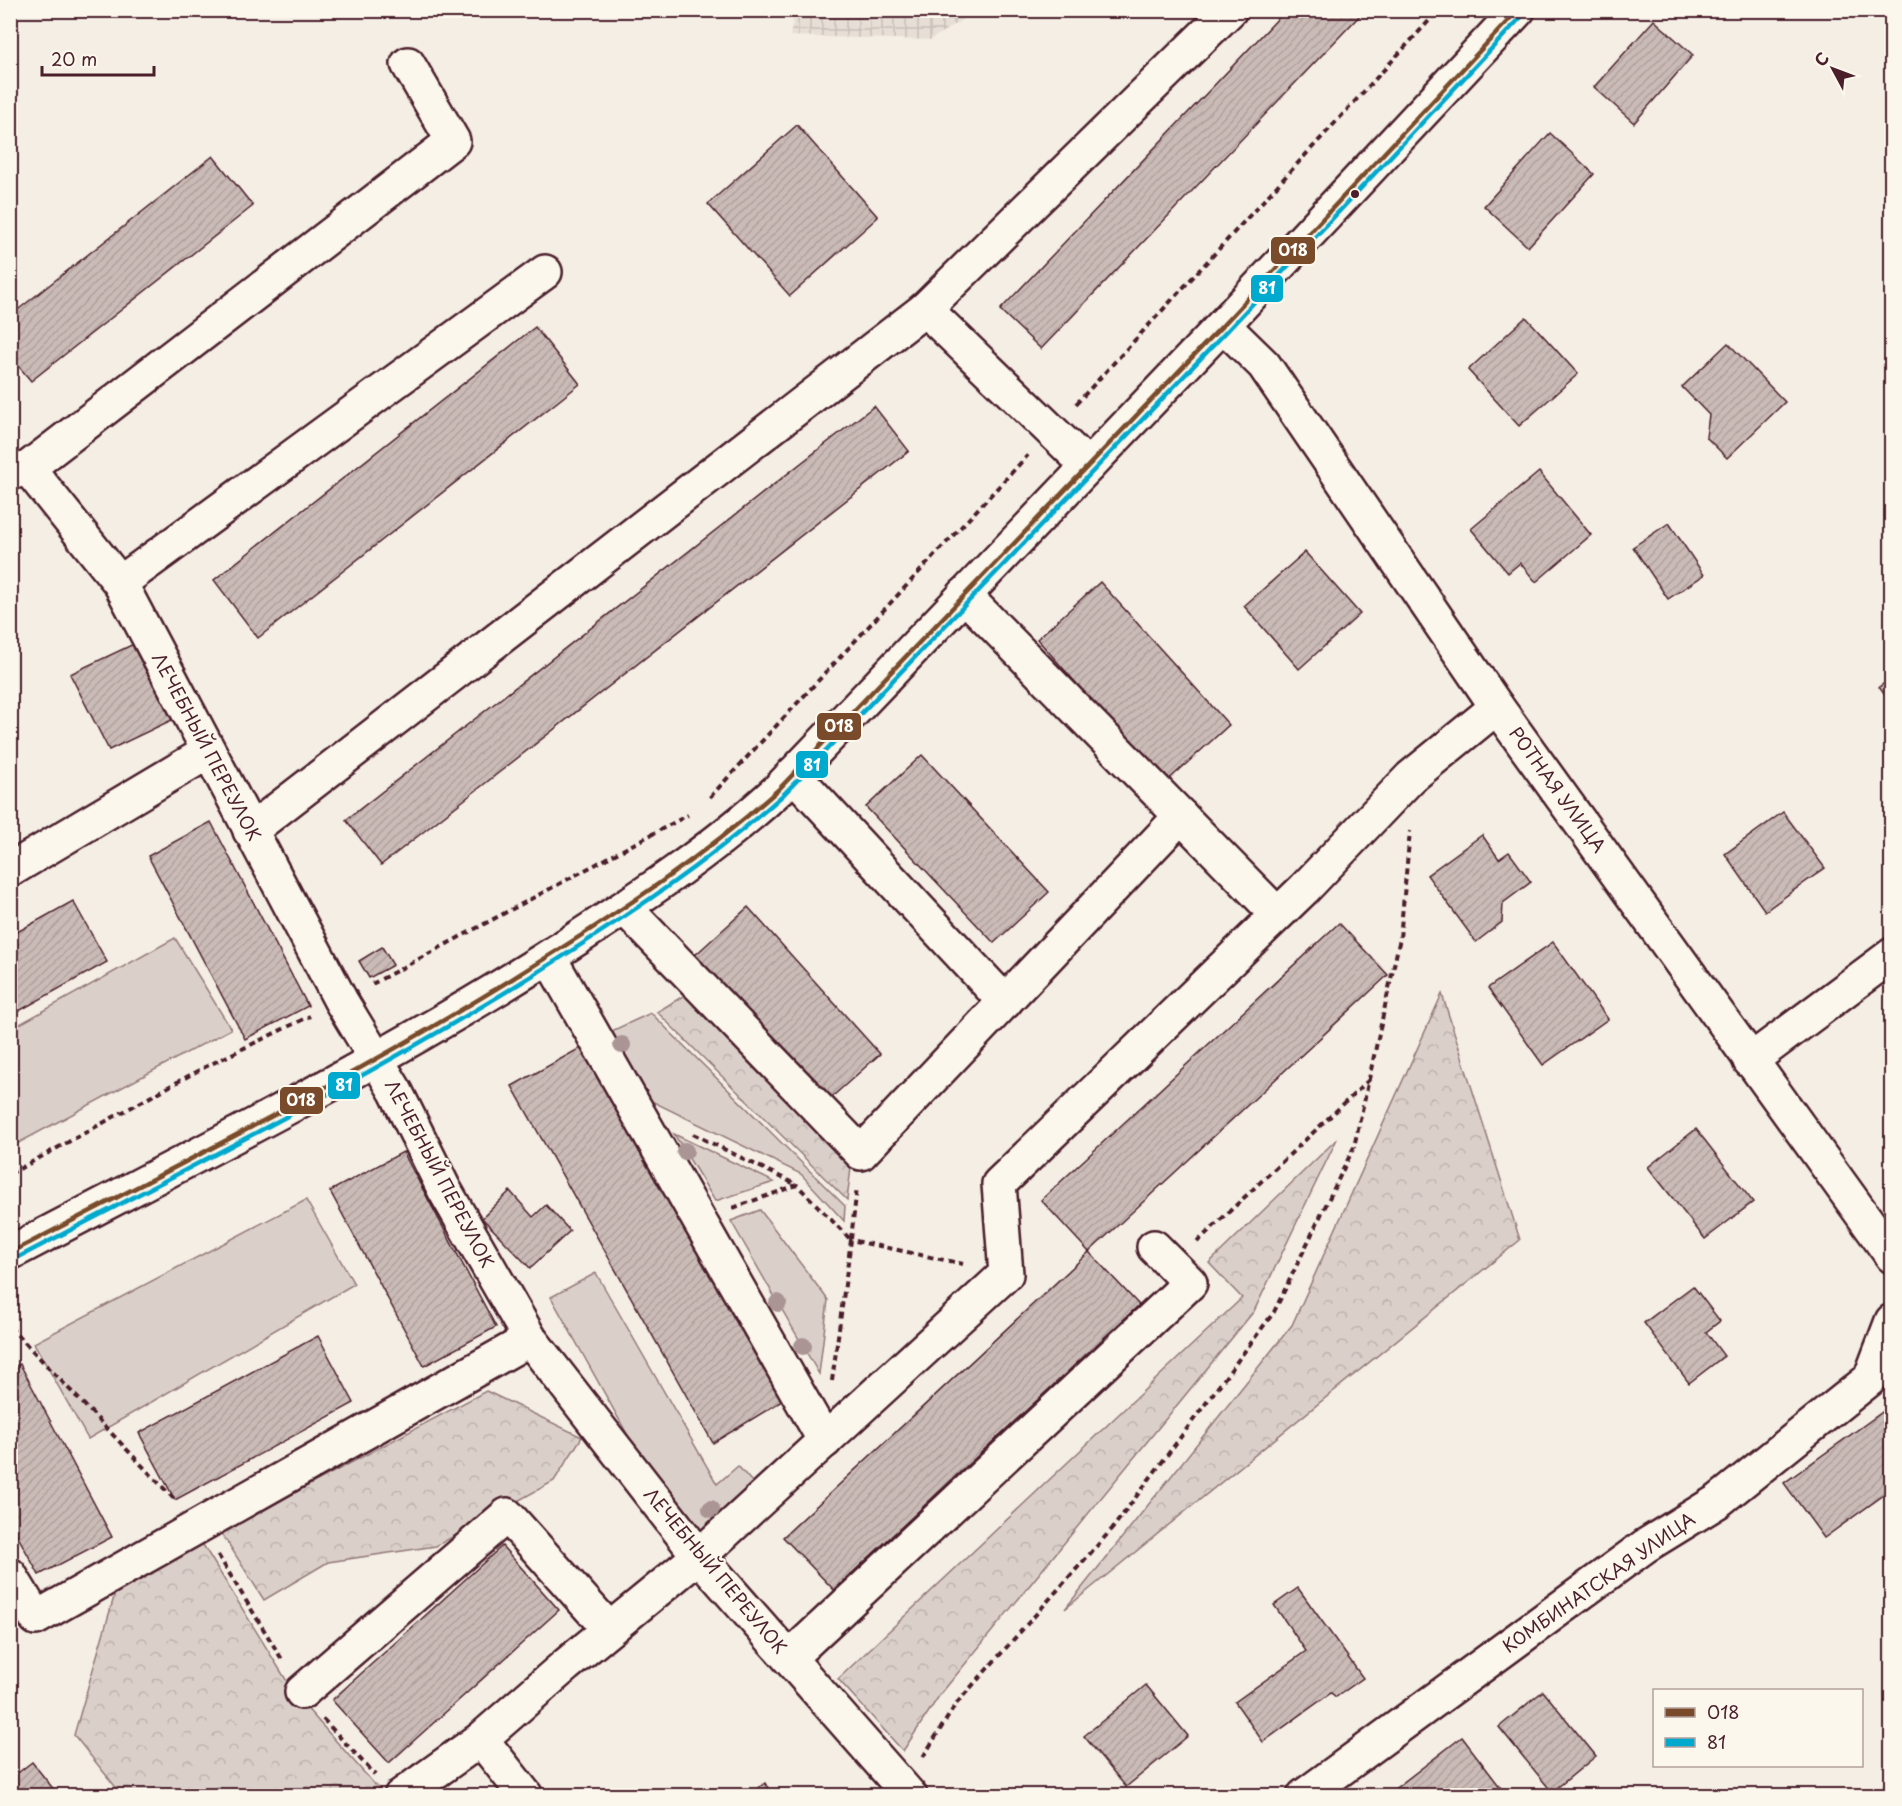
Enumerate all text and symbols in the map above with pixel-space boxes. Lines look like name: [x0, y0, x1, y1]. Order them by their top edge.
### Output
scale bar: [42, 39, 154, 77]
north arrow: [1803, 39, 1863, 99]
text: 20 m: [51, 45, 97, 72]
text: С: [1808, 46, 1834, 71]
unlabelled marker: [1349, 188, 1361, 200]
line badge: 018: [1270, 236, 1316, 265]
text: 018: [1278, 237, 1308, 261]
line badge: 81: [1250, 274, 1284, 303]
text: 81: [1258, 275, 1276, 299]
street label: ЛЕЧЕБНЫЙ ПЕРЕУЛОК: [146, 648, 268, 845]
line badge: 018: [816, 712, 862, 741]
text: 018: [824, 713, 854, 737]
street label: РОТНАЯ УЛИЦА: [1503, 721, 1613, 858]
line badge: 81: [795, 750, 829, 779]
text: 81: [803, 752, 821, 776]
line badge: 81: [327, 1071, 361, 1100]
text: 81: [335, 1072, 353, 1096]
street label: ЛЕЧЕБНЫЙ ПЕРЕУЛОК: [379, 1075, 501, 1272]
line badge: 018: [279, 1086, 324, 1115]
text: 018: [286, 1087, 316, 1111]
street label: ЛЕЧЕБНЫЙ ПЕРЕУЛОК: [639, 1481, 794, 1659]
street label: КОМБИНАТСКАЯ УЛИЦА: [1496, 1505, 1700, 1659]
legend: [1653, 1689, 1863, 1767]
text: 018: [1707, 1698, 1740, 1725]
text: 81: [1707, 1728, 1726, 1755]

